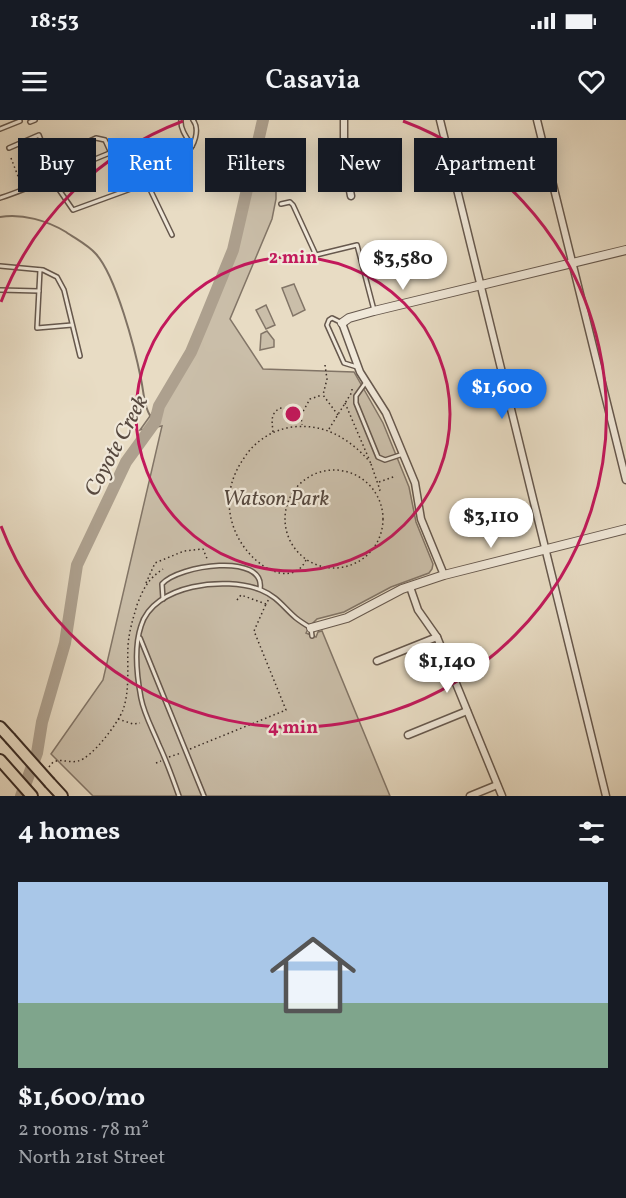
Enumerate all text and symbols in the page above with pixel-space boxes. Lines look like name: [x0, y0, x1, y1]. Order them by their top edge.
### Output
text: 18:53: [30, 6, 79, 37]
text: Casavia: [265, 62, 361, 100]
icon: menu: [18, 65, 51, 98]
icon: heart: [575, 65, 608, 98]
chip: Buy: [18, 138, 96, 192]
chip: Rent: [108, 138, 193, 192]
chip: Filters: [205, 138, 306, 192]
chip: New: [318, 138, 402, 192]
chip: Apartment: [414, 138, 557, 192]
pin: $3,580: [354, 240, 452, 291]
text: $3,580: [373, 245, 433, 273]
text: 2 min: [269, 246, 317, 271]
pin: $1,600: [453, 369, 551, 420]
text: $1,600: [472, 374, 532, 402]
water label: Coyote Creek: [77, 390, 157, 502]
centre of rings: [283, 404, 303, 424]
park label: Watson Park: [223, 485, 330, 514]
pin: $3,110: [442, 498, 540, 549]
text: $3,110: [463, 503, 519, 531]
pin: $1,140: [398, 643, 496, 694]
text: $1,140: [418, 648, 476, 676]
text: 4 min: [268, 716, 318, 741]
text: 4 homes: [18, 814, 120, 850]
icon: filters: [575, 816, 608, 849]
icon: home: [259, 921, 367, 1029]
text: $1,600/mo: [18, 1080, 145, 1116]
text: 2 rooms · 78 m²: [18, 1116, 149, 1144]
text: North 21st Street: [18, 1144, 165, 1172]

